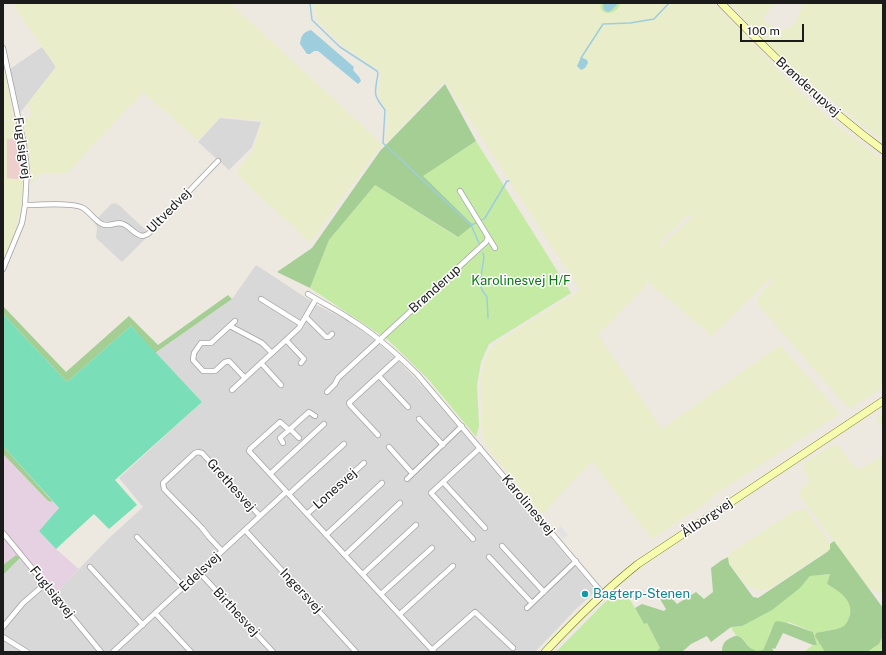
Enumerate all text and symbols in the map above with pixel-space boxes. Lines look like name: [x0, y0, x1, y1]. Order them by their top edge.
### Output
scale bar: [742, 16, 806, 42]
text: 100 m: [747, 24, 780, 38]
street label: Brønderupvej: [773, 54, 843, 120]
street label: Fuglsigvej: [10, 116, 34, 180]
street label: Ultvedvej: [144, 186, 194, 236]
street label: Brønderup: [406, 262, 464, 316]
park label: Karolinesvej H/F: [471, 273, 571, 289]
street label: Grethesvej: [203, 456, 259, 514]
street label: Lonesvej: [310, 465, 360, 513]
street label: Karolinesvej: [498, 472, 558, 538]
street label: Ålborgvej: [678, 495, 736, 541]
street label: Edelsvej: [176, 549, 224, 595]
street label: Fuglsigvej: [26, 563, 78, 621]
street label: Ingersvej: [276, 565, 326, 617]
street label: Birthesvej: [210, 585, 262, 639]
place label: Bagterp-Stenen: [593, 586, 690, 602]
marker: Bagterp-Stenen: [580, 589, 590, 599]

